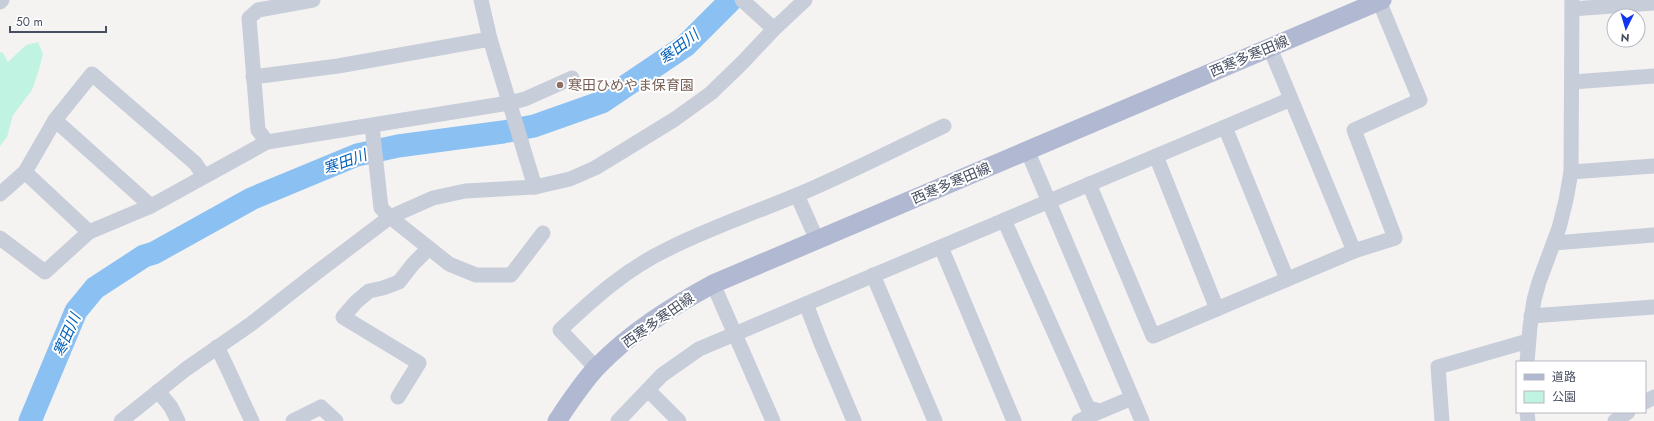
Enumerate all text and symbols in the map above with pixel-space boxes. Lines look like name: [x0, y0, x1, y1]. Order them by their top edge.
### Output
scale bar: [10, 8, 106, 34]
north arrow: [1606, 8, 1646, 48]
text: 50 m: [16, 13, 43, 31]
water label: 寒田川: [654, 23, 705, 70]
street label: 西寒多寒田線: [1206, 30, 1292, 82]
text: N: [1620, 30, 1630, 46]
place label: 寒田ひめやま保育園: [568, 75, 694, 95]
marker: 寒田ひめやま保育園: [555, 80, 565, 90]
water label: 寒田川: [320, 143, 372, 180]
street label: 西寒多寒田線: [908, 157, 994, 209]
street label: 西寒多寒田線: [618, 288, 698, 352]
water label: 寒田川: [48, 308, 87, 360]
legend: [1516, 361, 1646, 413]
text: 道路: [1552, 368, 1576, 386]
text: 公園: [1552, 388, 1576, 406]

